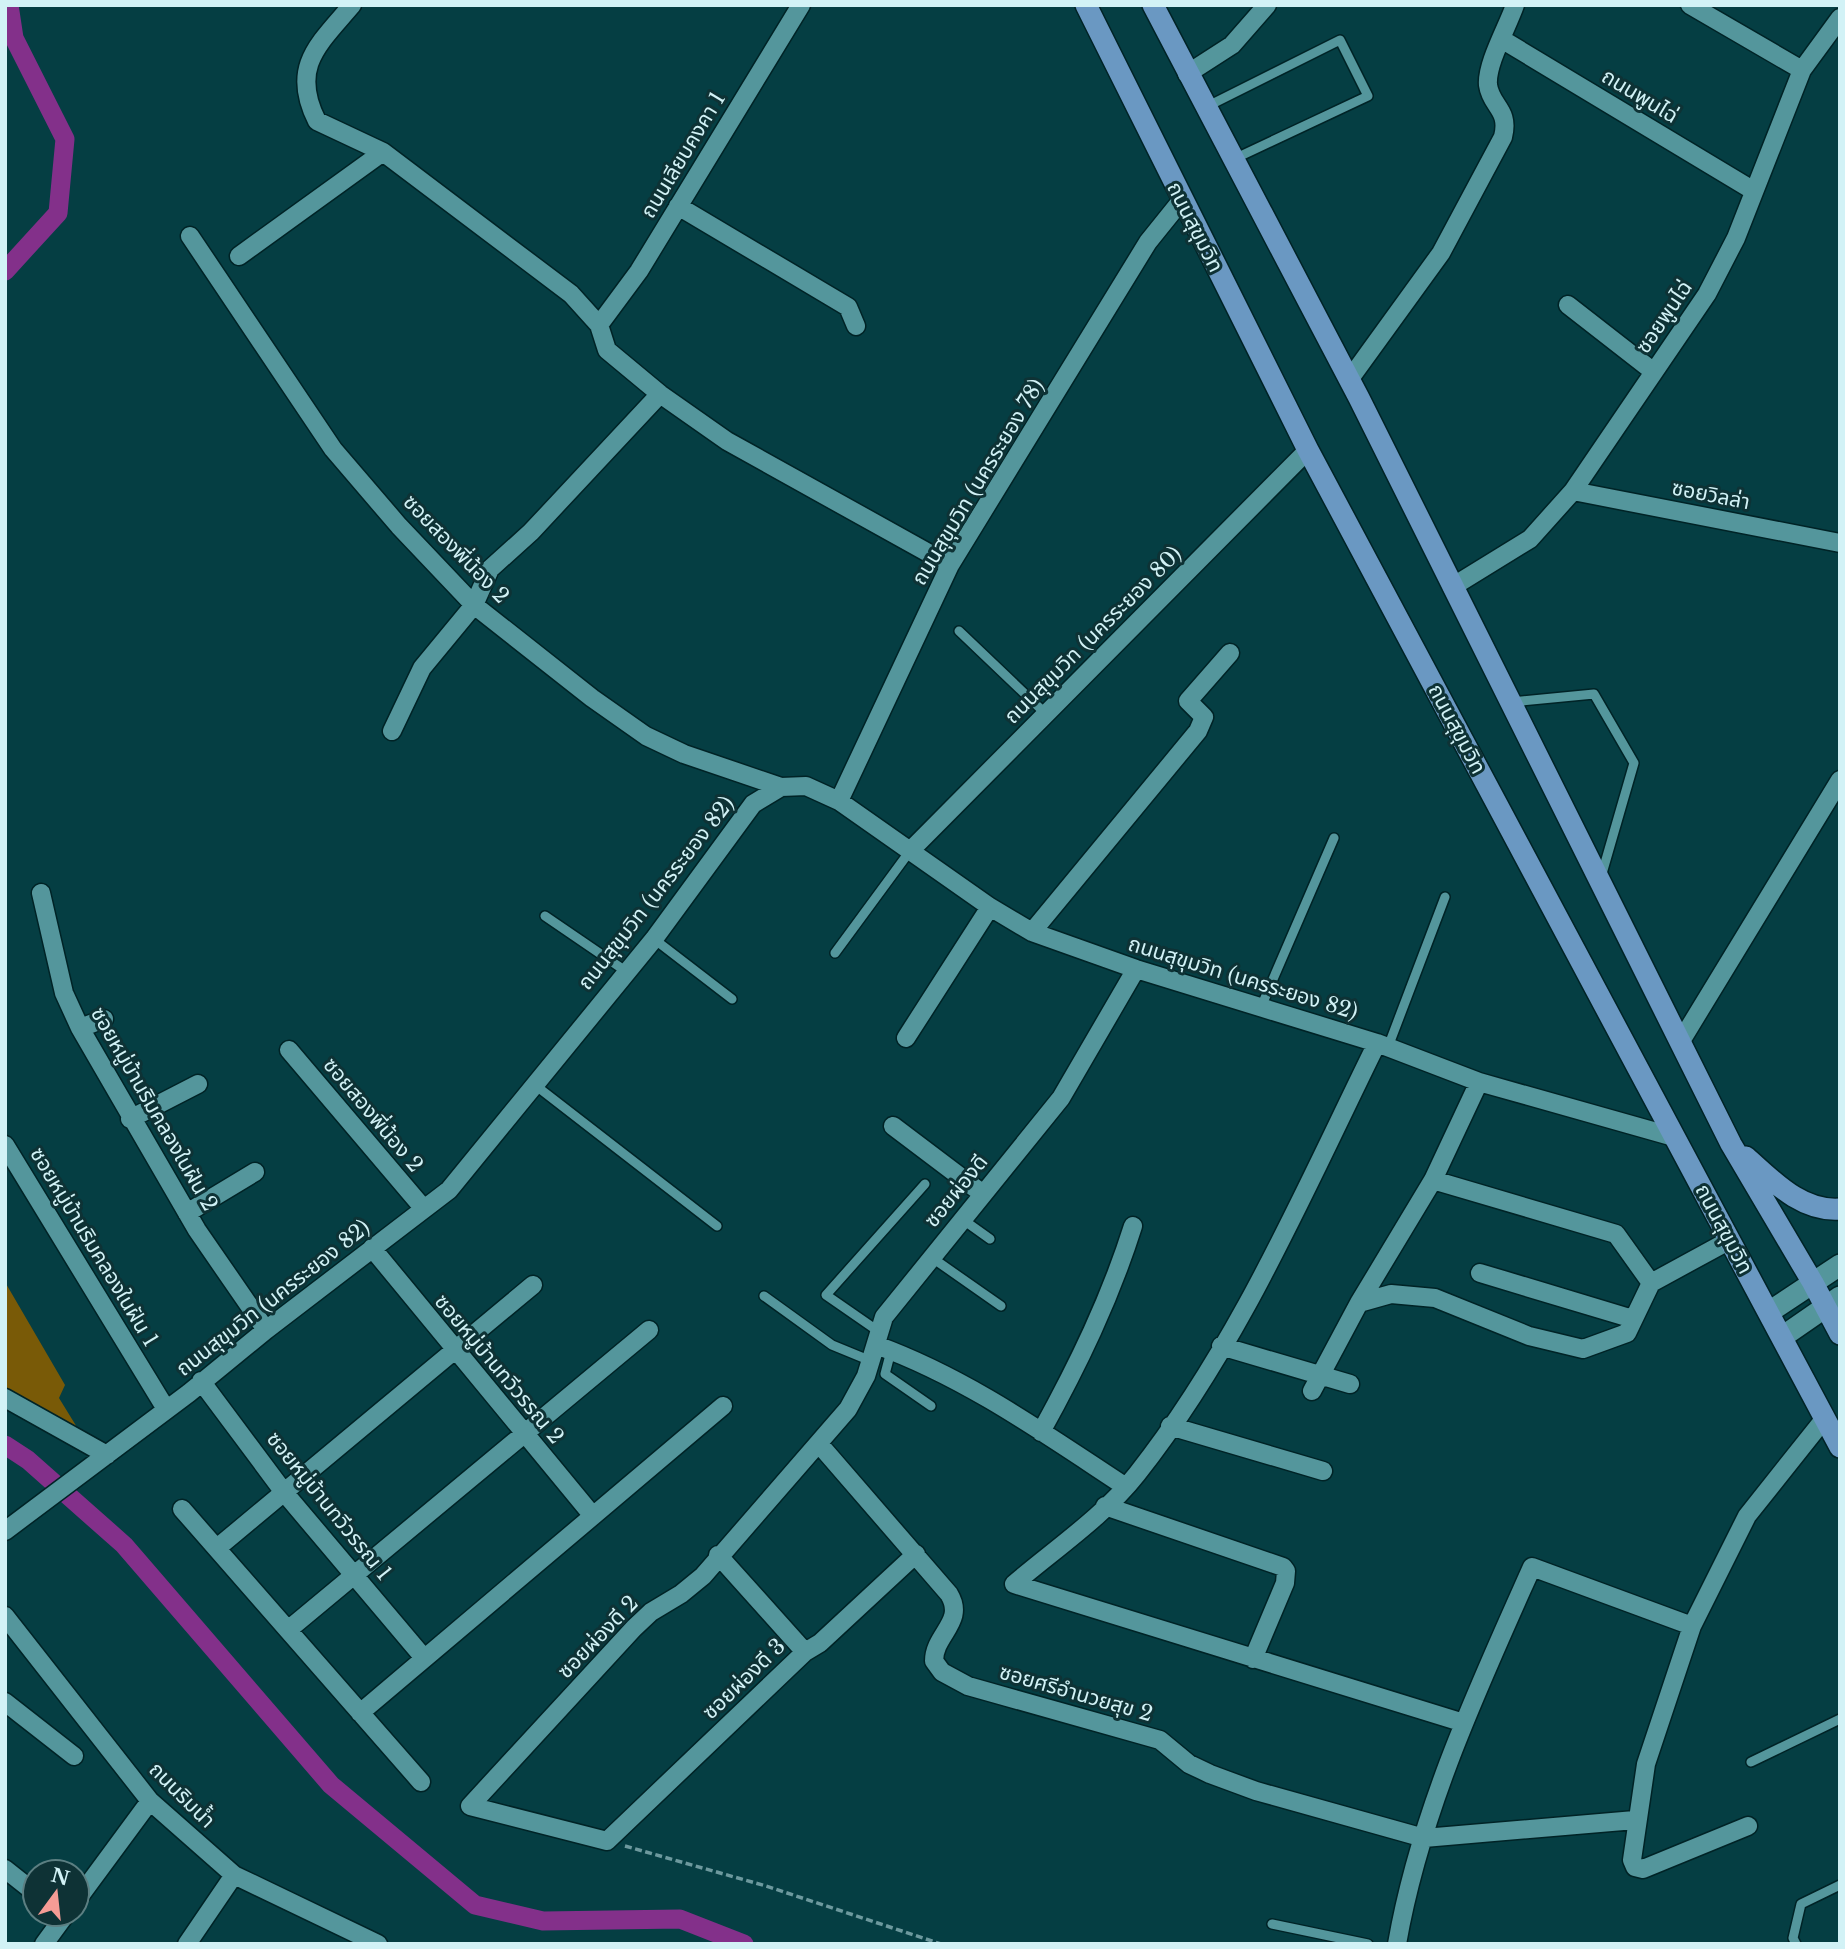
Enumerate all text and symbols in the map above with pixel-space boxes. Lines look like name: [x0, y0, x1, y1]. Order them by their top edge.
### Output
street label: ถนนพูนไฉ่: [1597, 63, 1683, 129]
street label: ถนนเลียบคงคา 1: [635, 87, 731, 223]
street label: ถนนสุขุมวิท: [1161, 177, 1229, 277]
street label: ซอยพูนไฉ่: [1630, 276, 1698, 358]
street label: ถนนสุขุมวิท (นครระยอง 78): [906, 374, 1050, 590]
street label: ซอยวิลล่า: [1670, 475, 1752, 515]
street label: ซอยสองพี่น้อง 2: [398, 488, 516, 609]
street label: ถนนสุขุมวิท (นครระยอง 80): [999, 541, 1187, 729]
street label: ถนนสุขุมวิท: [1423, 680, 1491, 778]
street label: ถนนสุขุมวิท (นครระยอง 82): [572, 791, 740, 995]
street label: ถนนสุขุมวิท (นครระยอง 82): [1125, 931, 1361, 1025]
street label: ซอยหมู่บ้านริมคลองในฝัน 2: [85, 1002, 223, 1216]
street label: ซอยสองพี่น้อง 2: [318, 1051, 430, 1177]
street label: ซอยหมู่บ้านริมคลองในฝัน 1: [24, 1143, 164, 1351]
street label: ซอยผ่องดี: [919, 1149, 993, 1233]
street label: ถนนสุขุมวิท: [1690, 1180, 1758, 1278]
street label: ถนนสุขุมวิท (นครระยอง 82): [171, 1214, 375, 1382]
street label: ซอยหมู่บ้านทวีวรรณ 2: [429, 1289, 569, 1449]
street label: ซอยหมู่บ้านทวีวรรณ 1: [261, 1426, 397, 1586]
street label: ซอยผ่องดี 2: [552, 1590, 644, 1684]
street label: ซอยผ่องดี 3: [697, 1633, 791, 1725]
street label: ซอยศรีอำนวยสุข 2: [996, 1659, 1156, 1727]
street label: ถนนริมน้ำ: [143, 1755, 222, 1834]
north arrow: [21, 1858, 91, 1928]
text: N: [49, 1864, 72, 1891]

